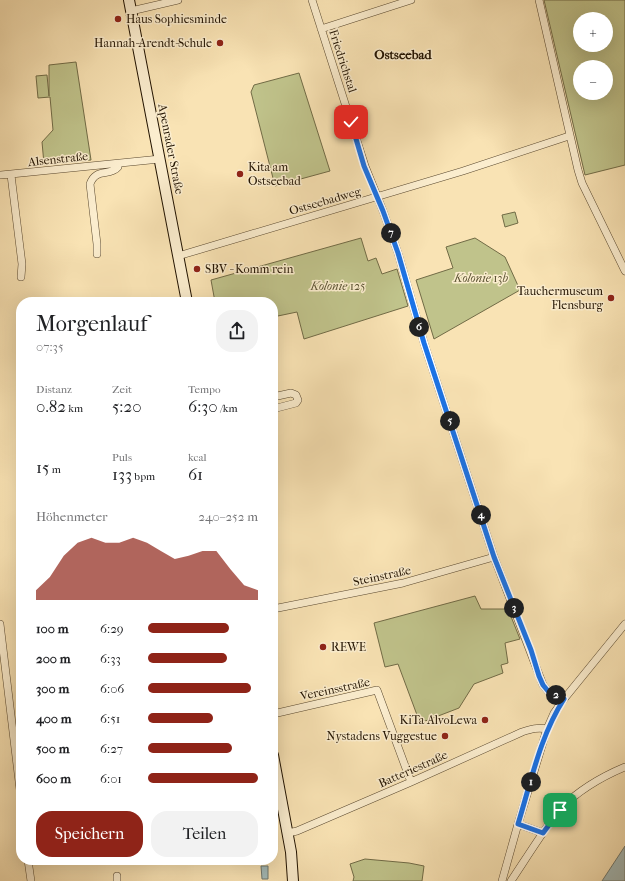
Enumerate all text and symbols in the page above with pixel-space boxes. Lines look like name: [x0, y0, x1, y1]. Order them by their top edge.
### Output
place label: Haus Sophiesminde: [126, 12, 227, 26]
map controls: [573, 12, 613, 100]
button: +: [573, 12, 613, 52]
marker: Haus Sophiesminde: [113, 14, 123, 24]
street label: Friedrichstal: [326, 28, 360, 95]
place label: Hannah-Arendt-Schule: [94, 36, 212, 50]
marker: Hannah-Arendt-Schule: [215, 38, 225, 48]
district label: Ostseebad: [374, 47, 433, 62]
button: −: [573, 60, 613, 100]
street label: Apenrader Straße: [155, 102, 187, 195]
pin: [334, 105, 368, 139]
icon: check: [340, 111, 362, 133]
street label: Alsenstraße: [26, 149, 89, 169]
place label: Kita am Ostseebad: [248, 160, 301, 188]
marker: Kita am Ostseebad: [235, 169, 245, 179]
street label: Ostseebadweg: [288, 184, 363, 218]
pin: 7: [381, 223, 401, 243]
text: 7: [388, 226, 394, 239]
place label: SBV - Komm rein: [205, 262, 294, 276]
marker: SBV - Komm rein: [192, 264, 202, 274]
park label: Kolonie 13b: [453, 271, 508, 285]
park label: Kolonie 125: [310, 279, 365, 293]
place label: Tauchermuseum Flensburg: [517, 284, 604, 312]
marker: Tauchermuseum Flensburg: [606, 293, 616, 303]
button: share: [216, 310, 258, 352]
text: Morgenlauf: [36, 311, 147, 337]
pin: 6: [409, 317, 429, 337]
text: 6: [416, 320, 422, 333]
text: 07:35: [36, 339, 64, 354]
text: Distanz: [36, 383, 72, 396]
text: Zeit: [112, 383, 132, 396]
text: Tempo: [188, 383, 221, 396]
text: 0.82: [36, 396, 66, 416]
text: 5:20: [112, 396, 142, 416]
text: 6:30: [188, 396, 218, 416]
text: km: [66, 402, 83, 415]
text: /km: [218, 402, 238, 415]
pin: 5: [440, 411, 460, 431]
text: 5: [448, 414, 452, 427]
text: Puls: [112, 451, 132, 464]
text: kcal: [188, 451, 207, 464]
text: 15: [36, 457, 49, 477]
text: m: [49, 463, 61, 476]
text: 133: [112, 464, 132, 484]
text: 61: [188, 464, 203, 484]
text: bpm: [132, 470, 155, 483]
pin: 4: [471, 505, 491, 525]
text: 4: [478, 508, 484, 521]
text: Höhenmeter: [36, 509, 108, 524]
text: 240–252 m: [198, 509, 258, 524]
street label: Steinstraße: [352, 563, 412, 589]
pin: 3: [504, 598, 524, 618]
text: 3: [512, 601, 516, 614]
text: 100 m: [36, 621, 69, 636]
text: 6:29: [100, 621, 124, 636]
place label: REWE: [331, 640, 366, 654]
marker: REWE: [318, 642, 328, 652]
text: 200 m: [36, 651, 71, 666]
text: 6:33: [100, 651, 121, 666]
street label: Vereinsstraße: [298, 675, 371, 703]
text: 300 m: [36, 681, 69, 696]
text: 6:06: [100, 681, 124, 696]
pin: 2: [546, 685, 566, 705]
text: 2: [553, 688, 559, 701]
text: 400 m: [36, 711, 72, 726]
text: 6:51: [100, 711, 120, 726]
place label: KiTa AlvoLewa: [400, 713, 477, 727]
marker: KiTa AlvoLewa: [480, 715, 490, 725]
place label: Nystadens Vuggestue: [327, 729, 437, 743]
marker: Nystadens Vuggestue: [440, 731, 450, 741]
text: 500 m: [36, 741, 70, 756]
text: 6:27: [100, 741, 123, 756]
street label: Batteriestraße: [376, 747, 450, 790]
text: 600 m: [36, 771, 71, 786]
text: 6:01: [100, 771, 122, 786]
pin: 1: [521, 772, 541, 792]
text: 1: [529, 775, 533, 788]
pin: [543, 793, 577, 827]
icon: arrive: [549, 799, 571, 821]
button: Speichern: [36, 811, 143, 857]
button: Teilen: [151, 811, 258, 857]

